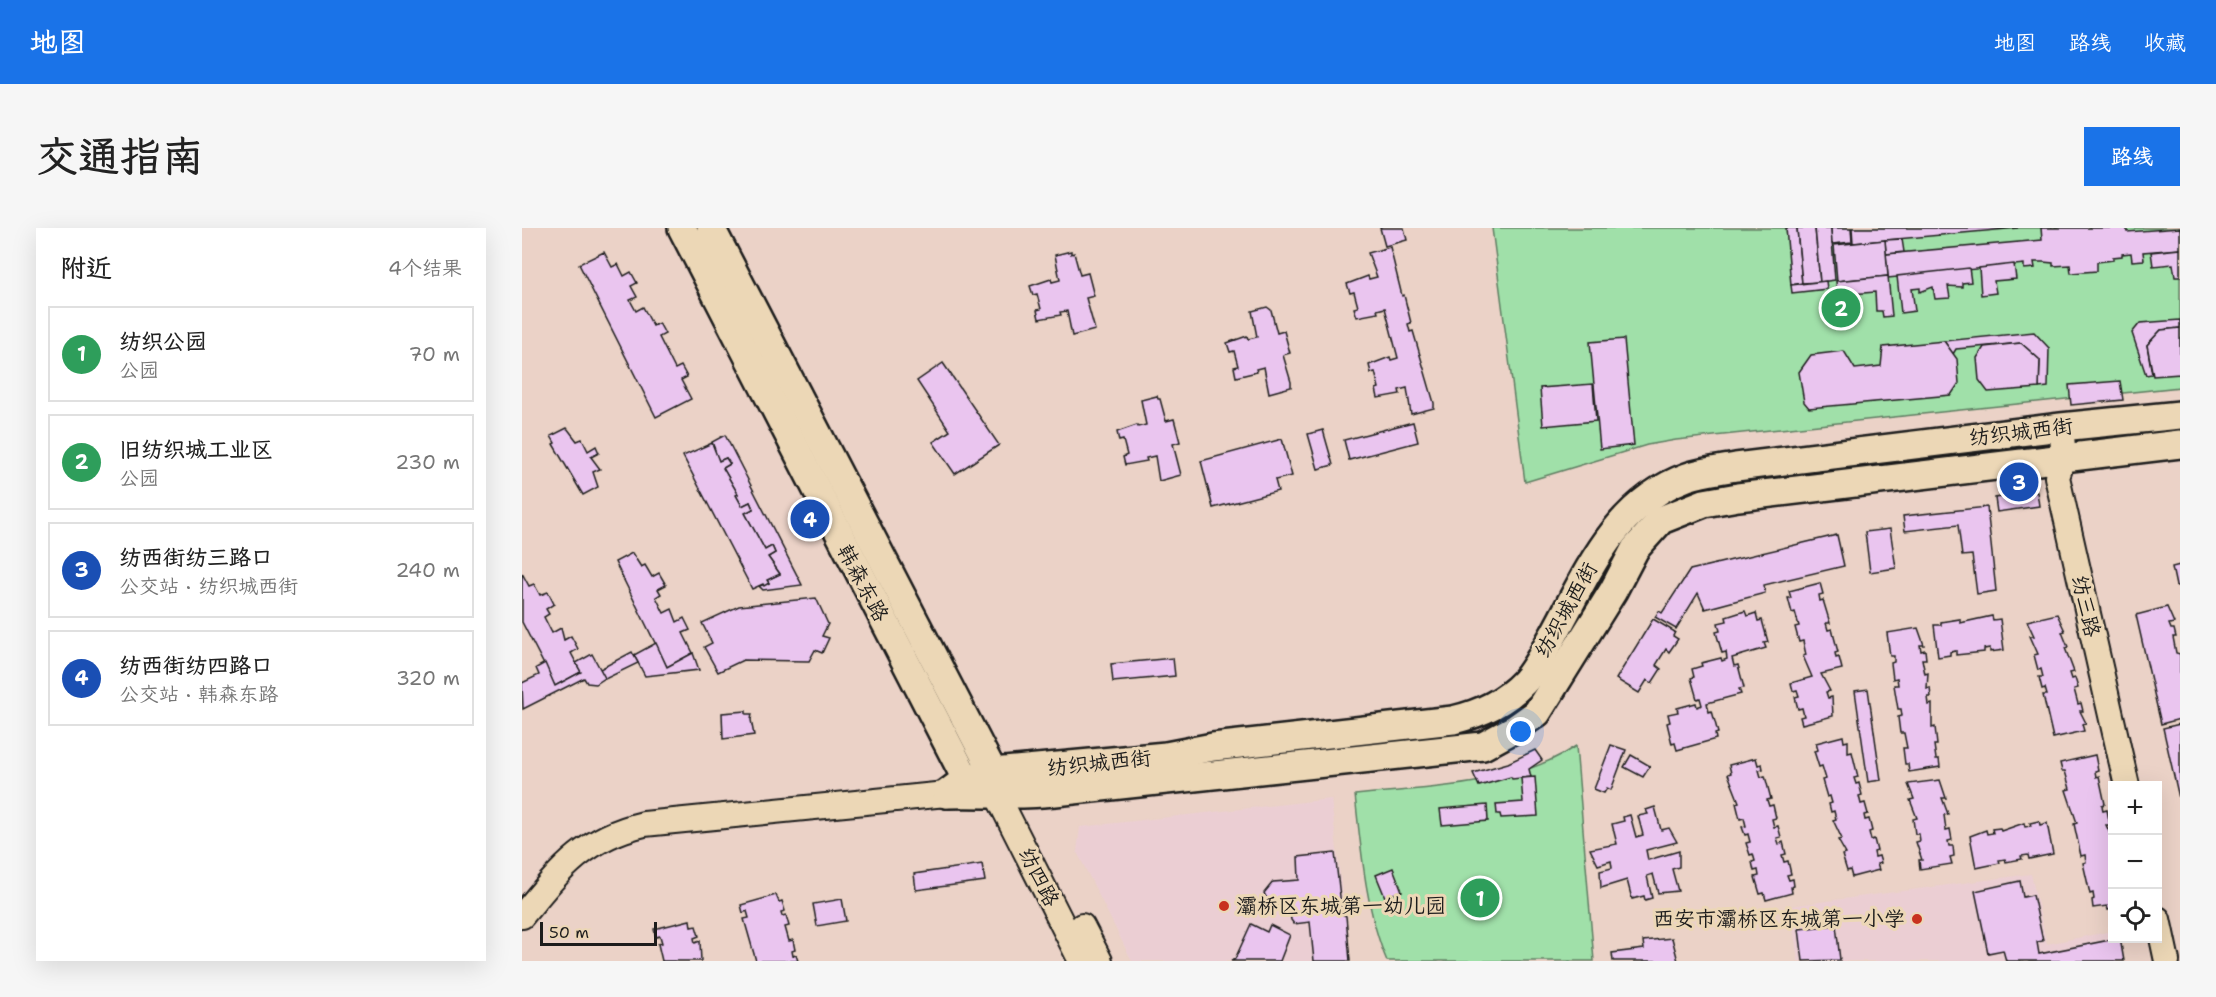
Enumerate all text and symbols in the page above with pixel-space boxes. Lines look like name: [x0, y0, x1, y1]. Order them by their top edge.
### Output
text: 地图: [30, 23, 86, 61]
text: 地图: [1994, 29, 2036, 57]
text: 路线: [2069, 29, 2111, 57]
text: 收藏: [2144, 29, 2186, 57]
button: 路线: [2084, 127, 2180, 186]
text: 交通指南: [36, 128, 204, 184]
text: 附近: [60, 250, 112, 285]
text: 4个结果: [388, 255, 462, 281]
pin: 2: [1822, 286, 1860, 331]
text: 纺织公园: [119, 327, 207, 356]
text: 1: [77, 341, 86, 367]
text: 70 m: [408, 341, 460, 367]
text: 公园: [119, 357, 159, 383]
street label: 纺织城西街: [1967, 412, 2075, 452]
text: 旧纺织城工业区: [119, 435, 273, 464]
text: 2: [75, 449, 89, 475]
text: 230 m: [395, 449, 460, 475]
pin: 3: [2000, 460, 2038, 504]
text: 公园: [119, 465, 159, 491]
pin: 4: [790, 496, 830, 542]
street label: 韩森东路: [831, 539, 895, 627]
text: 纺西街纺三路口: [119, 543, 273, 572]
text: 3: [75, 557, 89, 583]
text: 240 m: [395, 557, 460, 583]
street label: 纺织城西街: [1528, 557, 1604, 663]
street label: 纺三路: [2065, 572, 2107, 640]
text: 公交站 · 纺织城西街: [119, 573, 298, 599]
text: 纺西街纺四路口: [119, 651, 273, 680]
text: 4: [75, 665, 89, 691]
text: 320 m: [396, 665, 460, 691]
text: 公交站 · 韩森东路: [119, 681, 278, 707]
your location: [1506, 717, 1535, 746]
street label: 纺织城西街: [1045, 744, 1153, 782]
map controls: [2108, 781, 2162, 943]
button: +: [2108, 781, 2162, 835]
button: −: [2108, 835, 2162, 889]
street label: 纺四路: [1012, 843, 1066, 911]
pin: 1: [1460, 876, 1500, 920]
button: locate: [2108, 889, 2162, 943]
place label: 灞桥区东城第一幼儿园: [1236, 892, 1446, 920]
marker: 灞桥区东城第一幼儿园: [1217, 899, 1231, 913]
place label: 西安市灞桥区东城第一小学: [1653, 905, 1905, 933]
marker: 西安市灞桥区东城第一小学: [1910, 912, 1924, 926]
scale bar: [540, 919, 657, 946]
text: 50 m: [549, 922, 589, 943]

